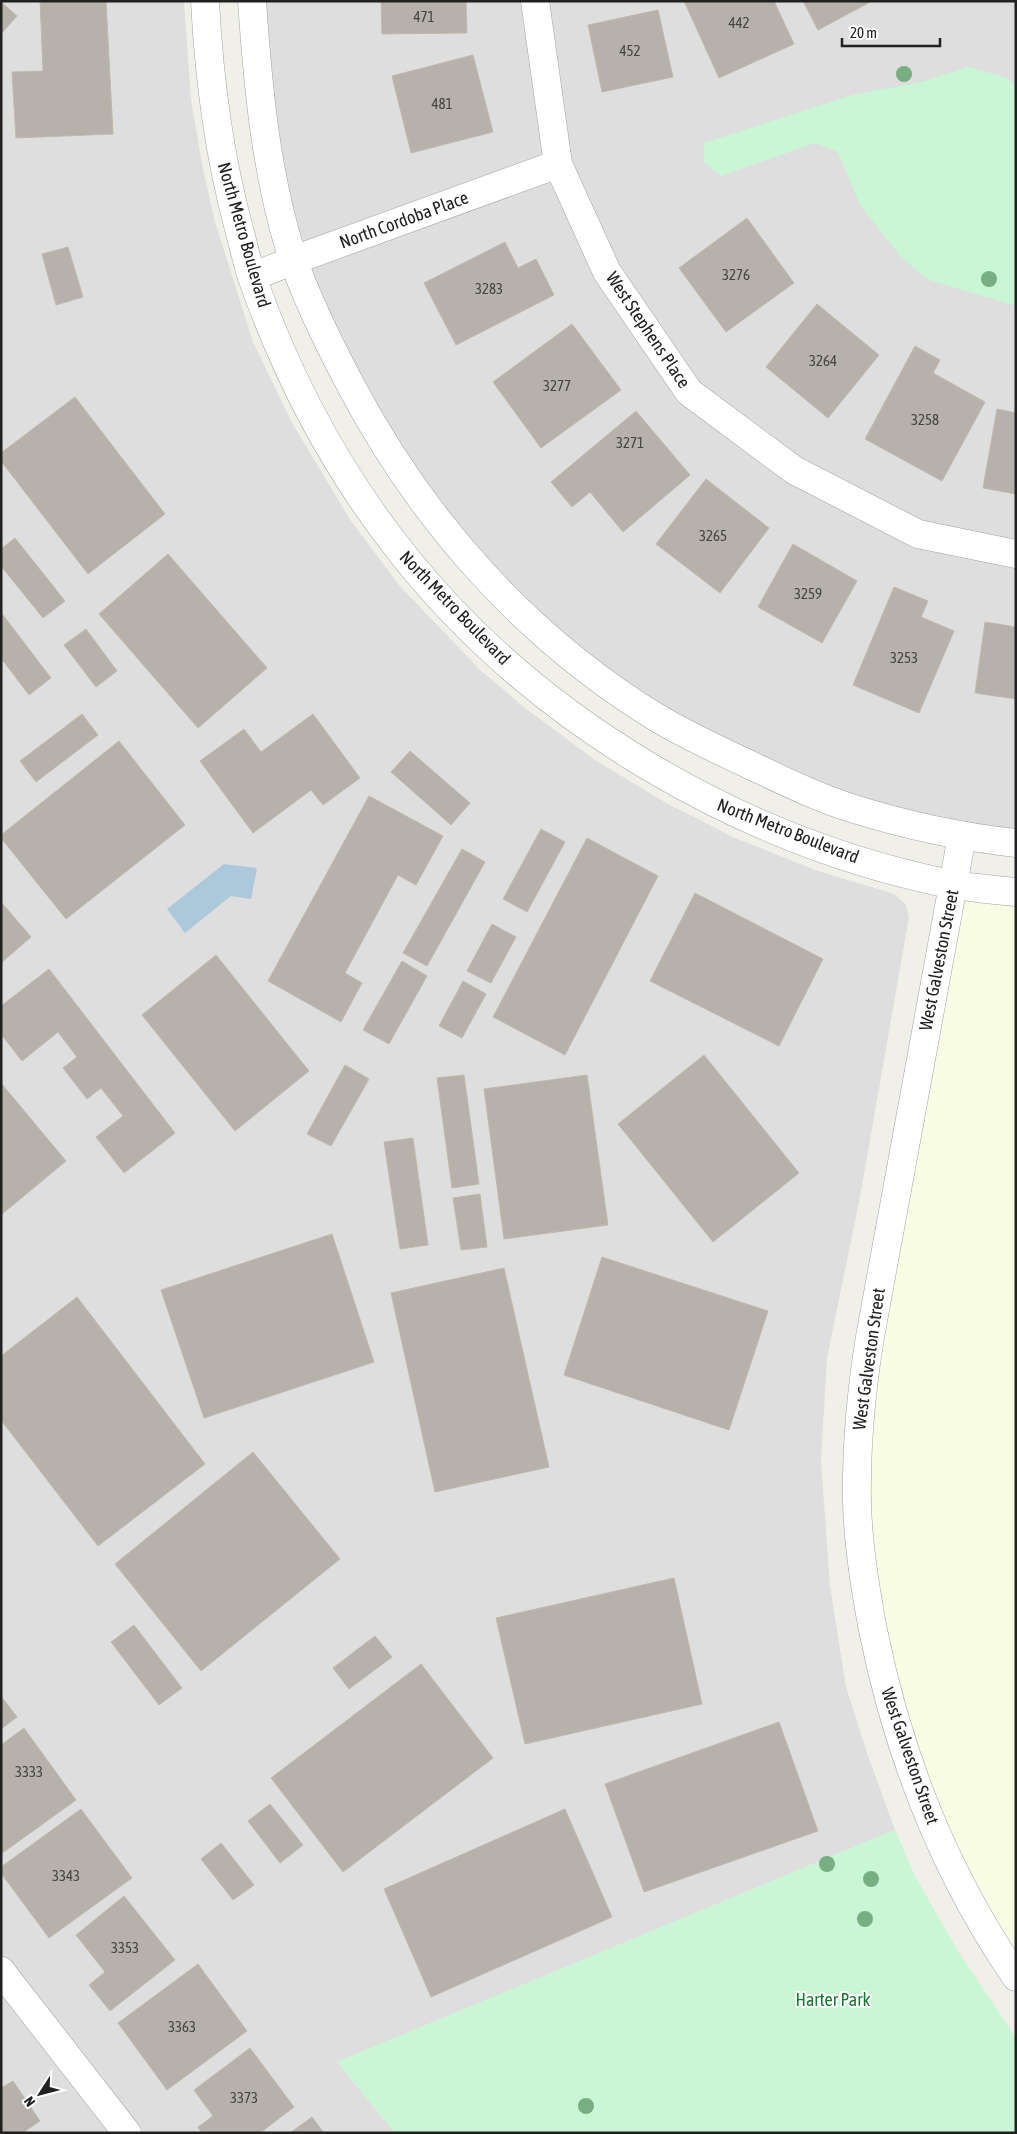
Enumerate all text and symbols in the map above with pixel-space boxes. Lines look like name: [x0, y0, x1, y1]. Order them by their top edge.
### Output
house number: 471: [413, 8, 435, 25]
house number: 442: [728, 14, 750, 31]
scale bar: [842, 15, 940, 47]
text: 20 m: [850, 24, 877, 41]
house number: 452: [619, 42, 641, 59]
house number: 481: [431, 95, 453, 112]
street label: North Metro Boulevard: [214, 160, 275, 310]
street label: North Cordoba Place: [337, 186, 471, 253]
house number: 3276: [722, 266, 750, 283]
street label: West Stephens Place: [602, 268, 695, 392]
house number: 3283: [475, 280, 503, 297]
house number: 3264: [809, 352, 837, 369]
house number: 3277: [543, 377, 571, 394]
house number: 3258: [911, 411, 939, 428]
house number: 3271: [616, 434, 644, 451]
house number: 3265: [699, 527, 727, 544]
street label: North Metro Boulevard: [396, 546, 515, 669]
house number: 3259: [794, 585, 822, 602]
house number: 3253: [890, 649, 918, 666]
street label: North Metro Boulevard: [714, 794, 862, 867]
street label: West Galveston Street: [915, 888, 962, 1032]
street label: West Galveston Street: [848, 1287, 889, 1431]
street label: West Galveston Street: [877, 1685, 944, 1827]
house number: 3333: [15, 1763, 43, 1780]
house number: 3343: [52, 1867, 80, 1884]
house number: 3353: [111, 1939, 139, 1956]
park label: Harter Park: [796, 1989, 871, 2010]
house number: 3363: [168, 2018, 196, 2035]
north arrow: [15, 2069, 65, 2119]
house number: 3373: [230, 2089, 258, 2106]
text: N: [21, 2094, 38, 2110]

